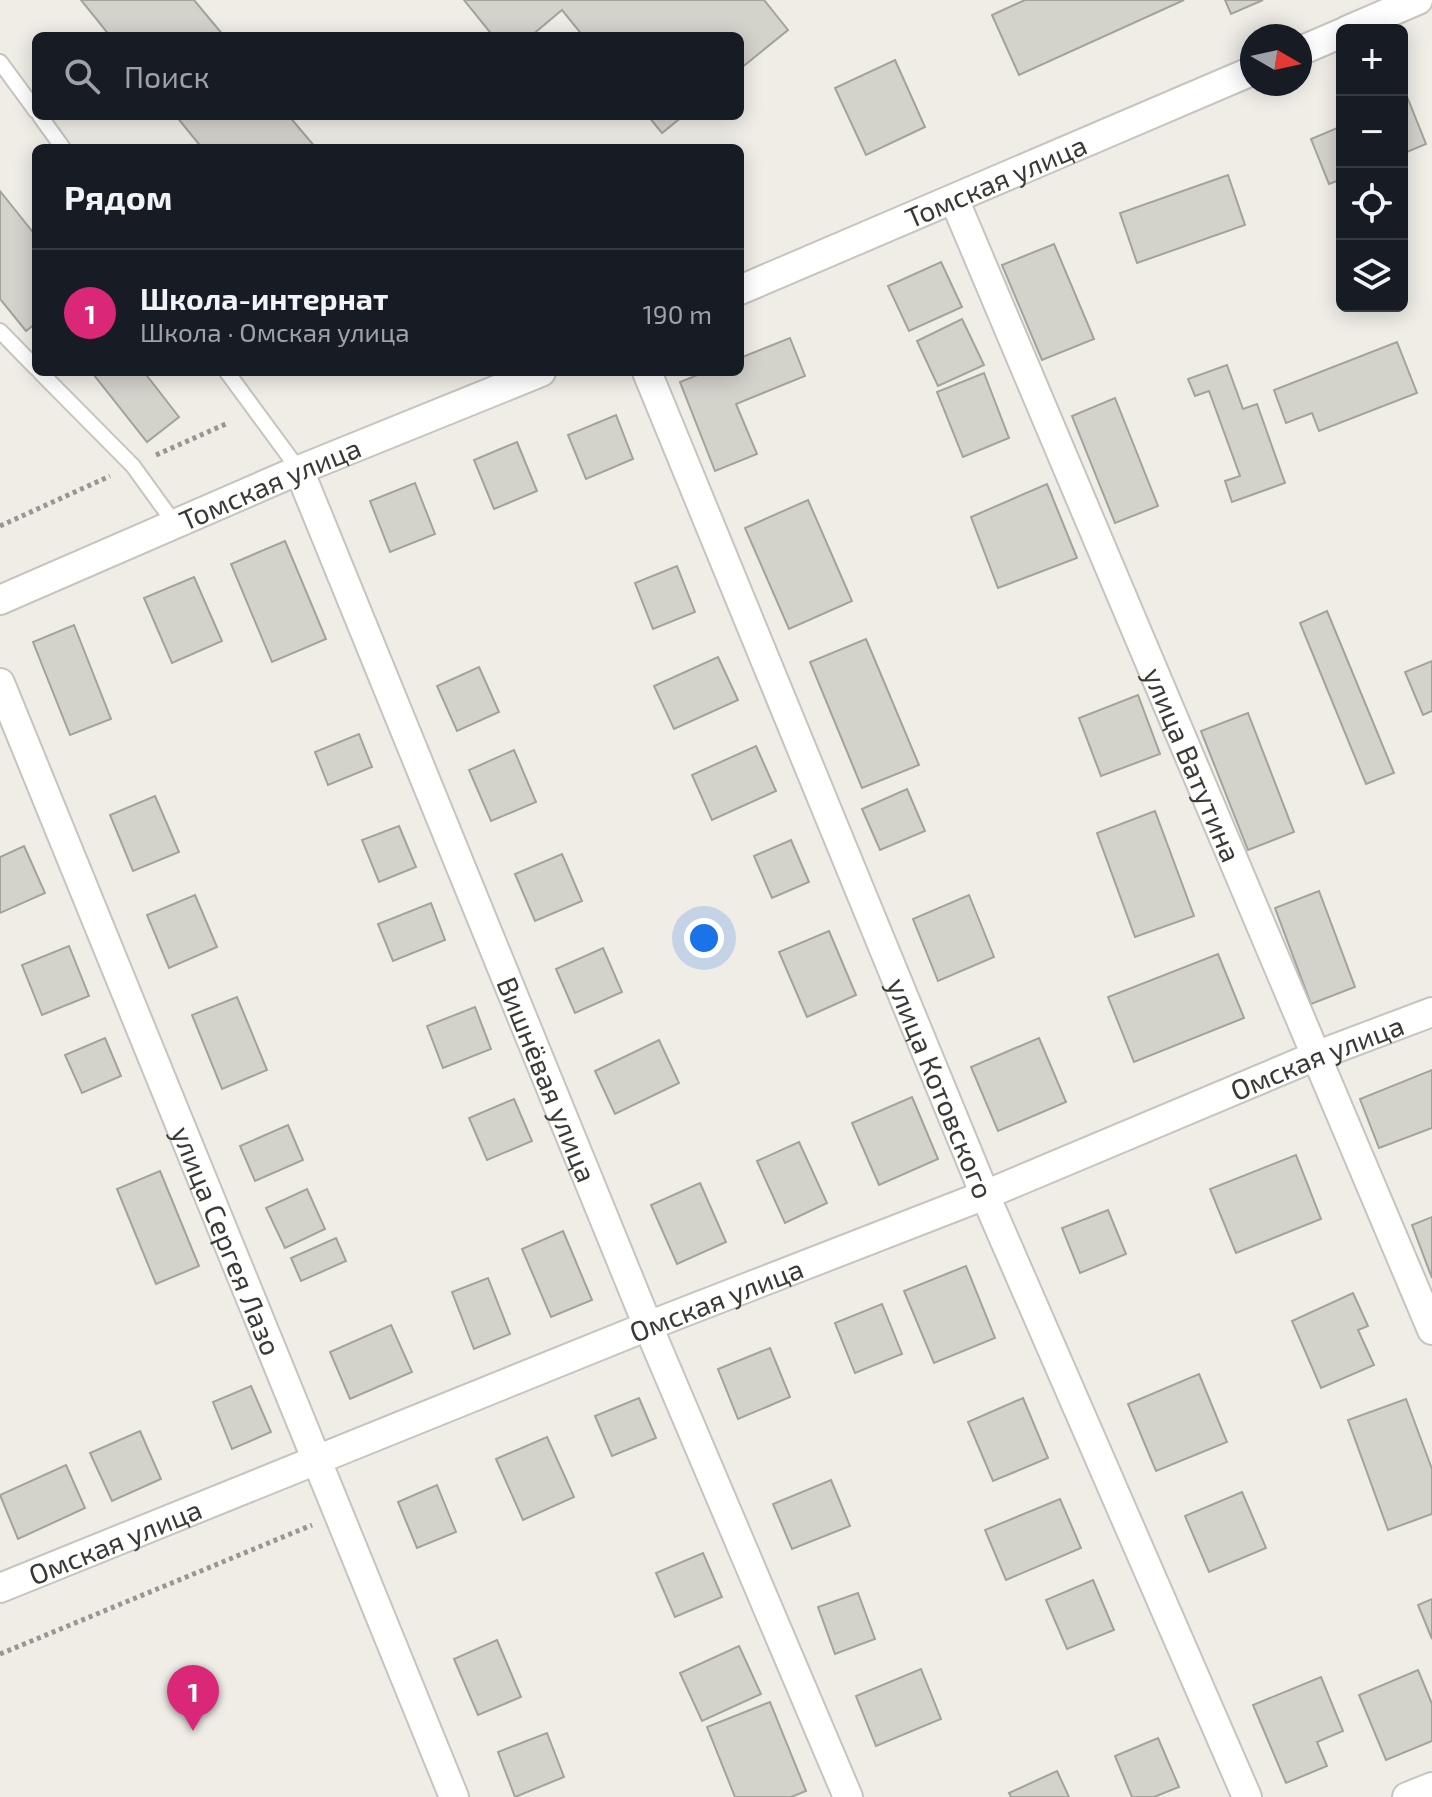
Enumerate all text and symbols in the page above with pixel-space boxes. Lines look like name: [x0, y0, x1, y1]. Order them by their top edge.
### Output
north arrow: [1240, 24, 1312, 96]
map controls: [1336, 24, 1408, 312]
button: +: [1336, 24, 1408, 96]
search box: [32, 32, 744, 120]
icon: search: [60, 54, 104, 98]
text: Поиск: [124, 58, 210, 94]
button: −: [1336, 96, 1408, 168]
street label: Томская улица: [900, 127, 1091, 234]
button: locate: [1336, 168, 1408, 240]
text: Рядом: [64, 176, 172, 217]
button: layers: [1336, 240, 1408, 312]
text: Школа-интернат: [140, 280, 388, 316]
text: 1: [84, 298, 96, 329]
text: 190 m: [643, 298, 712, 329]
text: Школа · Омская улица: [140, 316, 410, 347]
street label: Томская улица: [174, 430, 366, 537]
street label: улица Ватутина: [1137, 662, 1249, 867]
your location: [684, 918, 724, 958]
street label: Вишнёвая улица: [490, 972, 604, 1187]
street label: улица Котовского: [881, 973, 1001, 1203]
street label: Омская улица: [1225, 1007, 1408, 1107]
street label: улица Сергея Лазо: [165, 1121, 289, 1360]
street label: Омская улица: [624, 1250, 808, 1349]
street label: Омская улица: [23, 1491, 206, 1592]
pin: 1: [167, 1665, 219, 1731]

